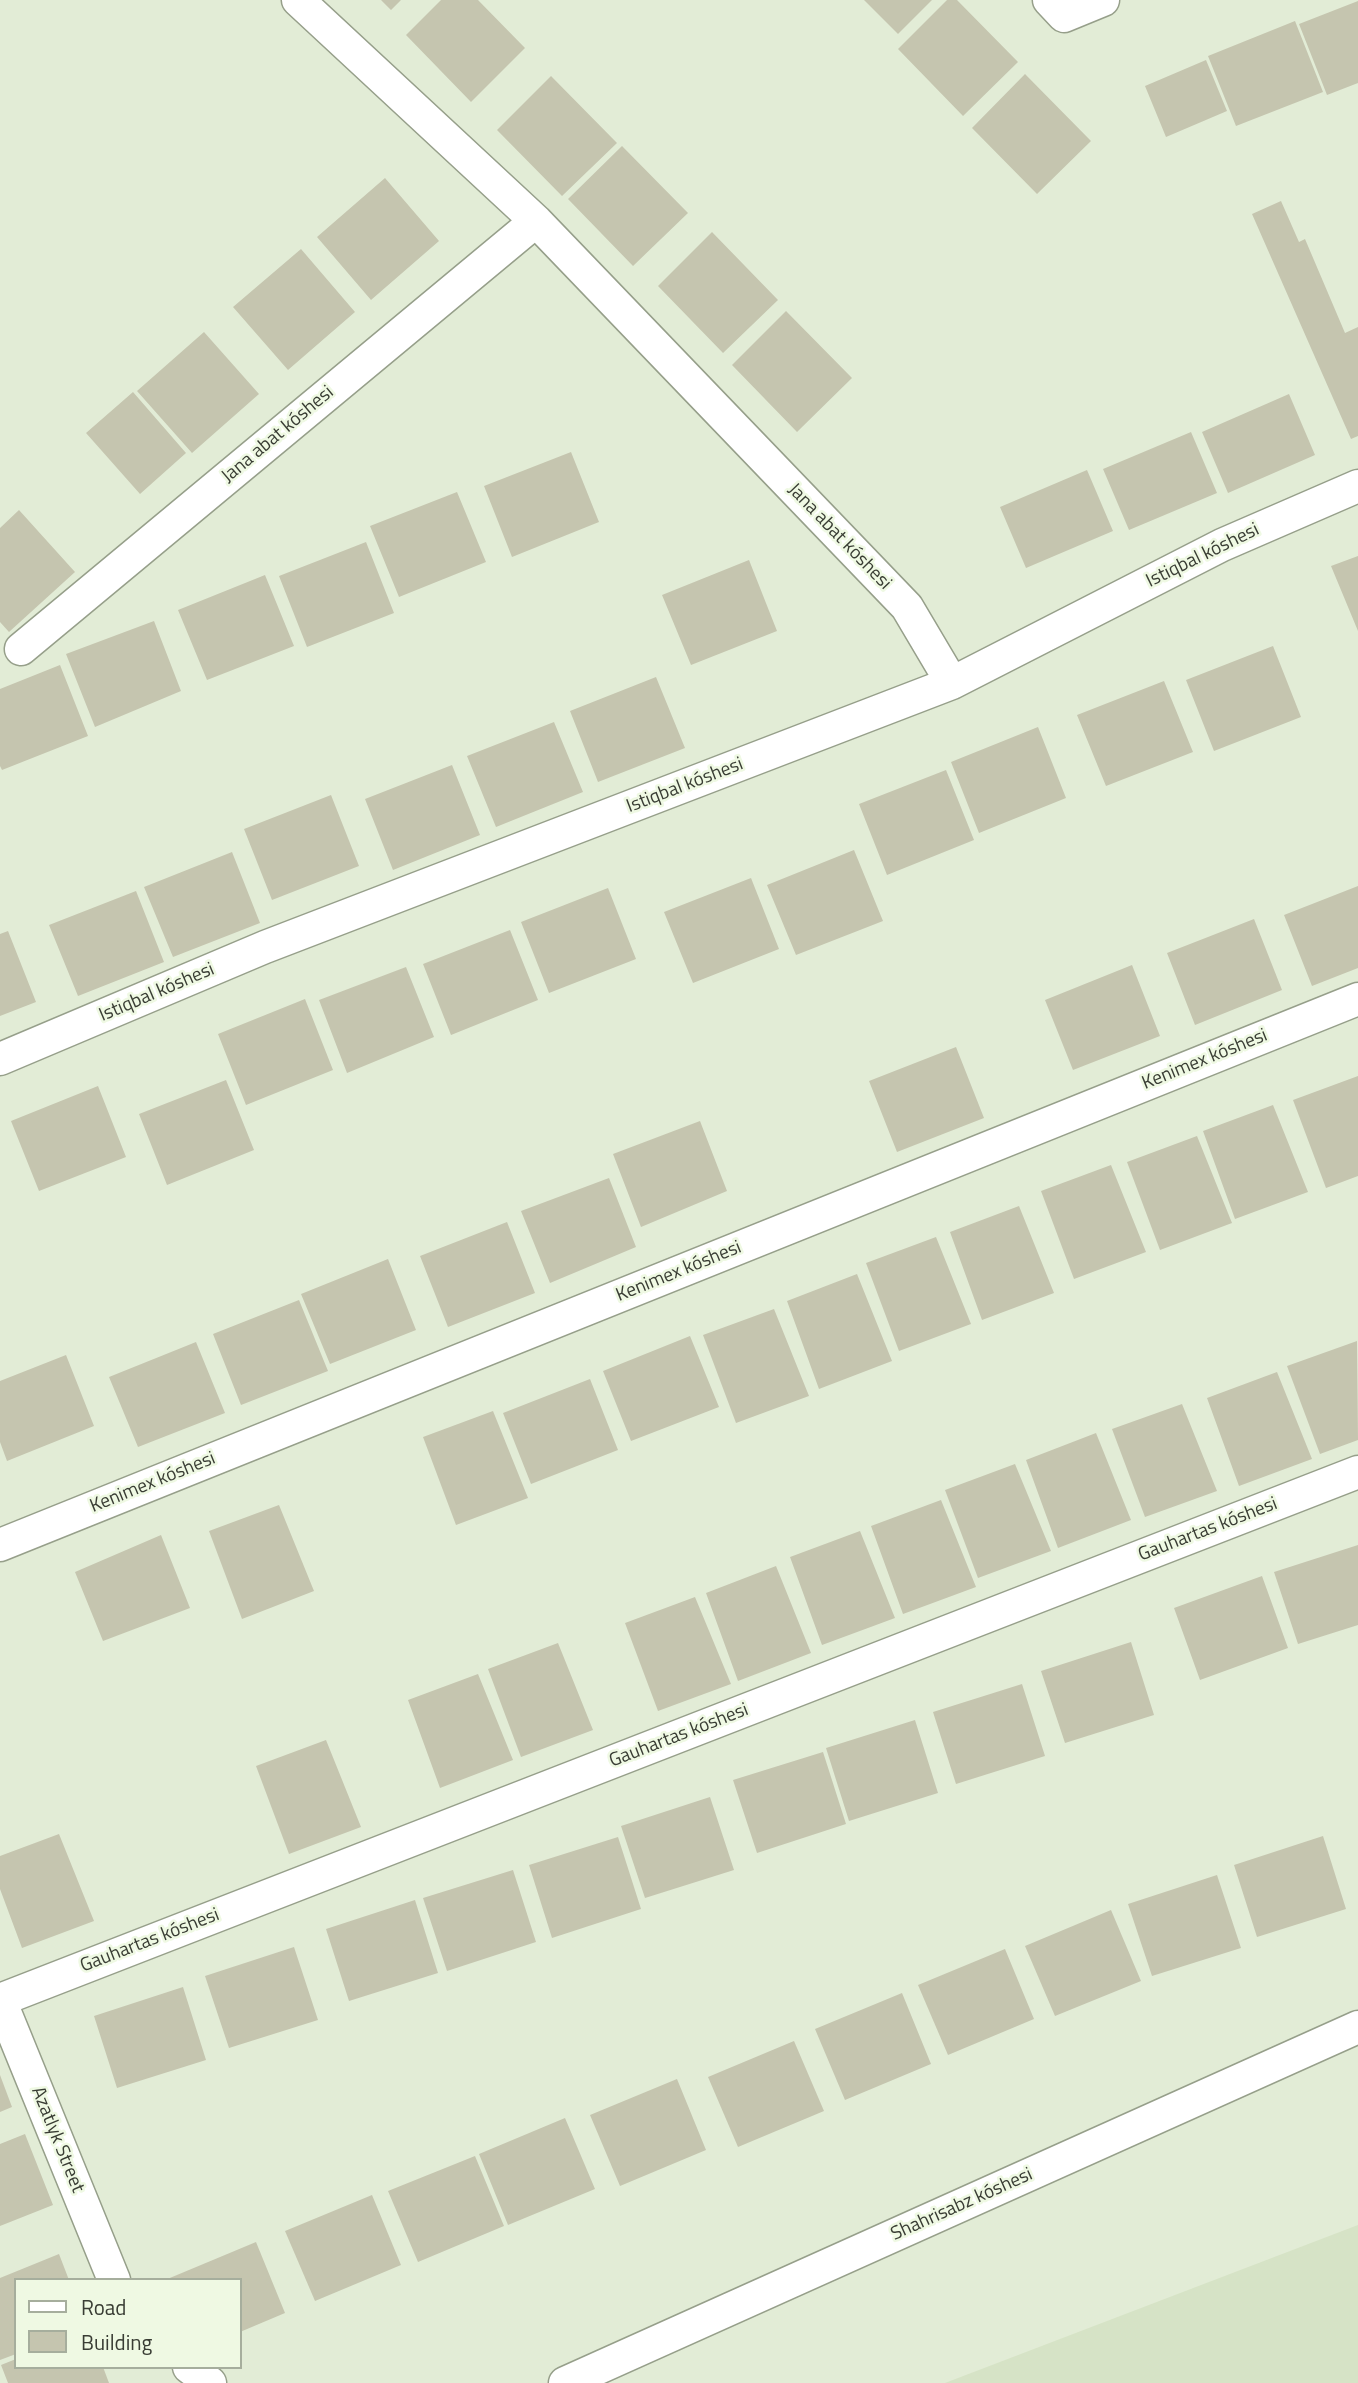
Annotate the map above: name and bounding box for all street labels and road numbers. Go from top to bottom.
street label: Jana abat kóshesi [217,381,339,489]
street label: Jana abat kóshesi [782,479,896,595]
street label: Istiqbal kóshesi [1143,519,1263,593]
street label: Istiqbal kóshesi [624,753,746,819]
street label: Istiqbal kóshesi [96,958,218,1028]
street label: Kenimex kóshesi [1139,1024,1271,1096]
street label: Kenimex kóshesi [613,1236,745,1308]
street label: Kenimex kóshesi [87,1447,219,1519]
street label: Gauhartas kóshesi [1135,1493,1281,1567]
street label: Gauhartas kóshesi [606,1699,752,1773]
street label: Gauhartas kóshesi [77,1904,223,1978]
street label: Azatlyk Street [25,2084,89,2196]
street label: Shahrisabz kóshesi [888,2164,1036,2246]

